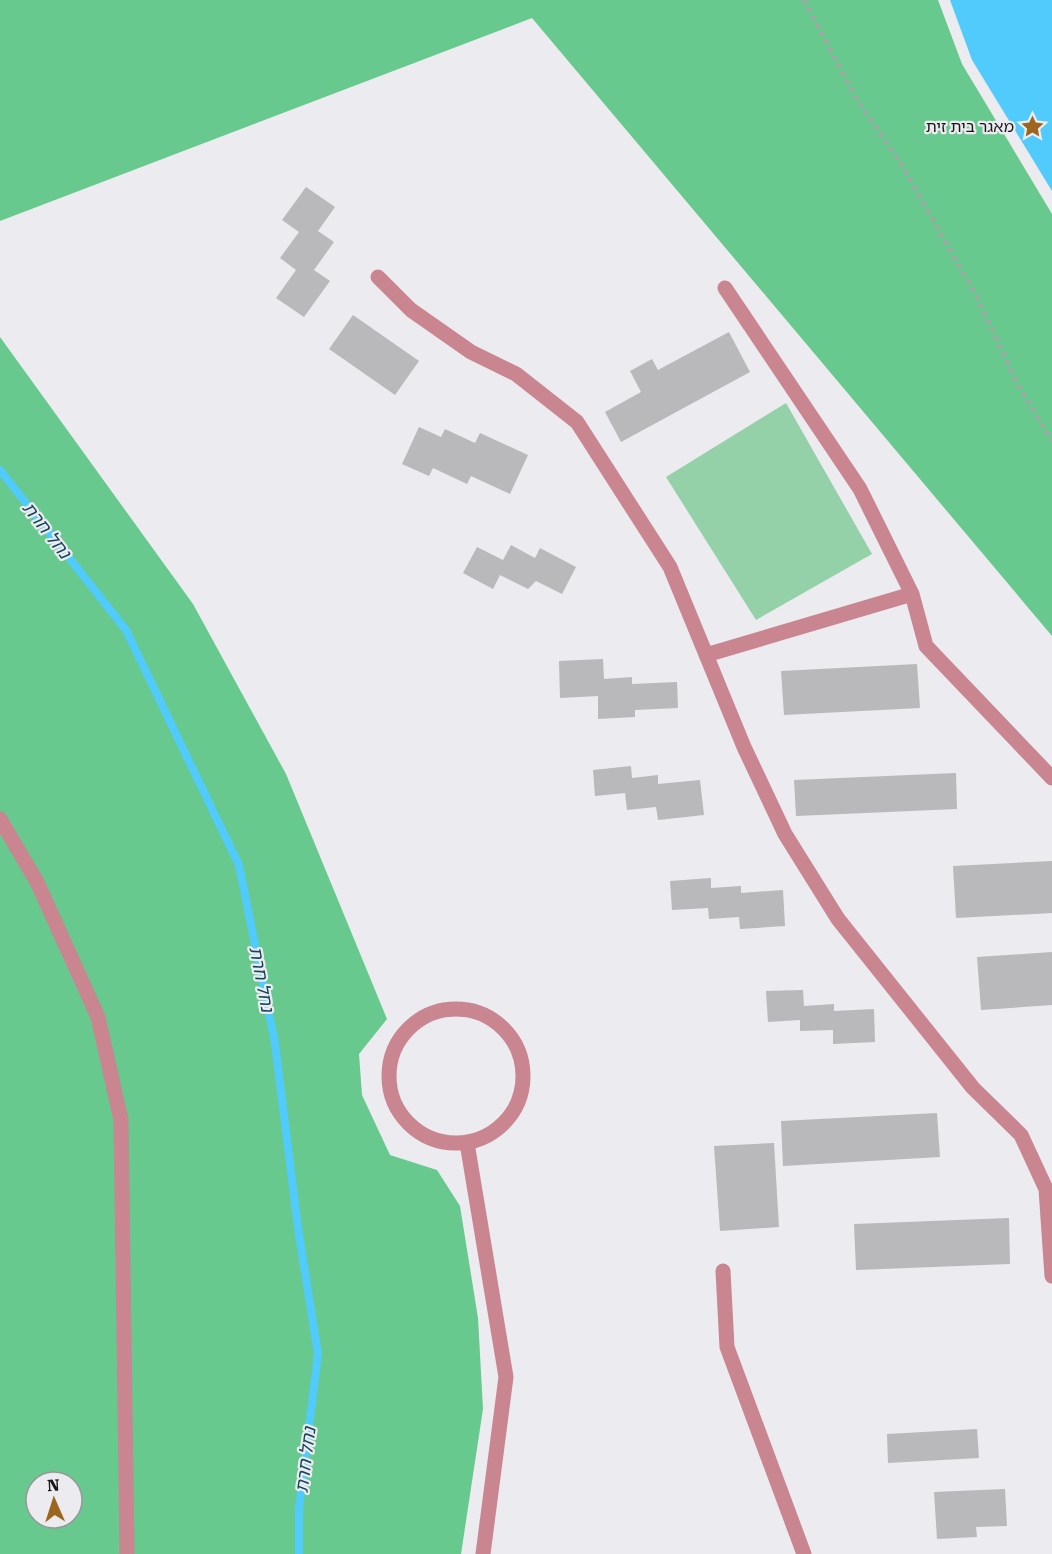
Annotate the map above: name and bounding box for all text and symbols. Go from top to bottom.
place icon: מאגר בית זית [1019,113,1045,139]
place label: מאגר בית זית [926,117,1014,136]
water label: נחל חרת [18,498,76,563]
water label: נחל חרת [245,945,279,1015]
water label: נחל חרת [291,1425,320,1494]
north arrow [24,1470,84,1530]
text: N [47,1476,60,1495]

